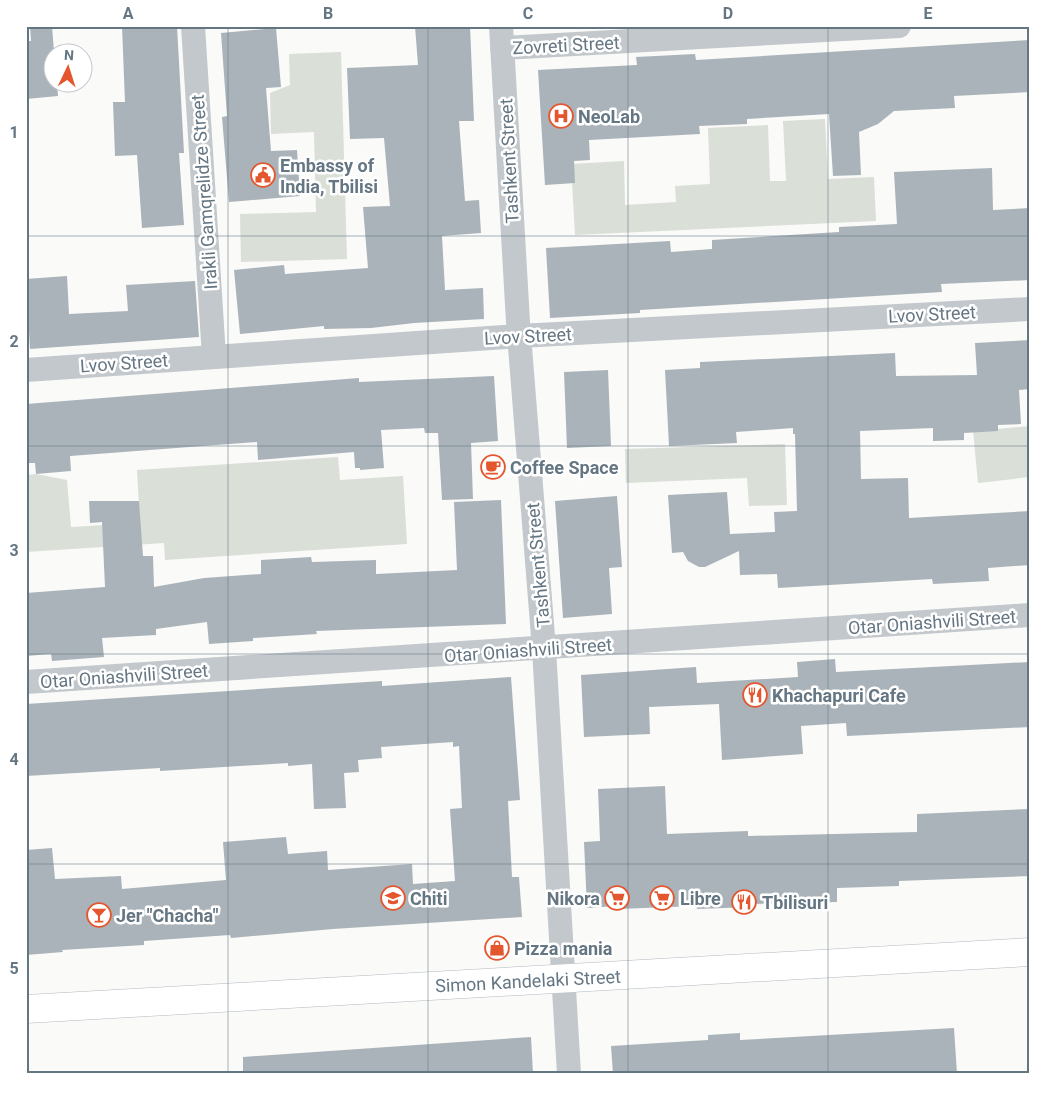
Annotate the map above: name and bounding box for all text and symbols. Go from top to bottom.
text: A [123,4,134,23]
text: B [323,4,333,23]
text: C [523,4,533,23]
text: D [723,4,733,23]
text: E [924,4,933,23]
street label: Zovreti Street [512,32,620,58]
north arrow [42,42,92,92]
text: N [63,47,74,63]
street label: Irakli Gamqrelidze Street [187,94,221,290]
street label: Tashkent Street [495,98,523,224]
hospital icon: NeoLab [548,103,574,129]
place label: NeoLab [578,106,640,127]
text: 1 [9,123,19,142]
place label: Embassy of India, Tbilisi [280,155,378,197]
public building icon: Embassy of India, Tbilisi [250,162,276,188]
street label: Lvov Street [888,301,977,327]
street label: Lvov Street [484,323,573,349]
text: 2 [9,332,19,351]
street label: Lvov Street [79,349,169,377]
cafe icon: Coffee Space [480,454,506,480]
place label: Coffee Space [510,457,619,478]
street label: Tashkent Street [522,502,554,628]
text: 3 [9,541,19,560]
street label: Otar Oniashvili Street [847,606,1017,638]
street label: Otar Oniashvili Street [443,634,613,666]
street label: Otar Oniashvili Street [39,660,209,692]
restaurant icon: Khachapuri Cafe [742,682,768,708]
place label: Khachapuri Cafe [772,685,906,706]
text: 4 [9,750,19,769]
school or university icon: Chiti [380,885,406,911]
supermarket icon: Nikora [604,885,630,911]
supermarket icon: Libre [649,885,675,911]
place label: Chiti [410,888,447,909]
place label: Nikora [547,888,600,909]
place label: Libre [680,888,721,909]
restaurant icon: Tbilisuri [731,889,757,915]
place label: Tbilisuri [762,892,828,913]
bar icon: Jer "Chacha" [86,902,112,928]
place label: Jer "Chacha" [116,905,219,926]
shop icon: Pizza mania [484,935,510,961]
place label: Pizza mania [514,938,613,959]
text: 5 [9,959,19,978]
street label: Simon Kandelaki Street [435,966,621,996]

